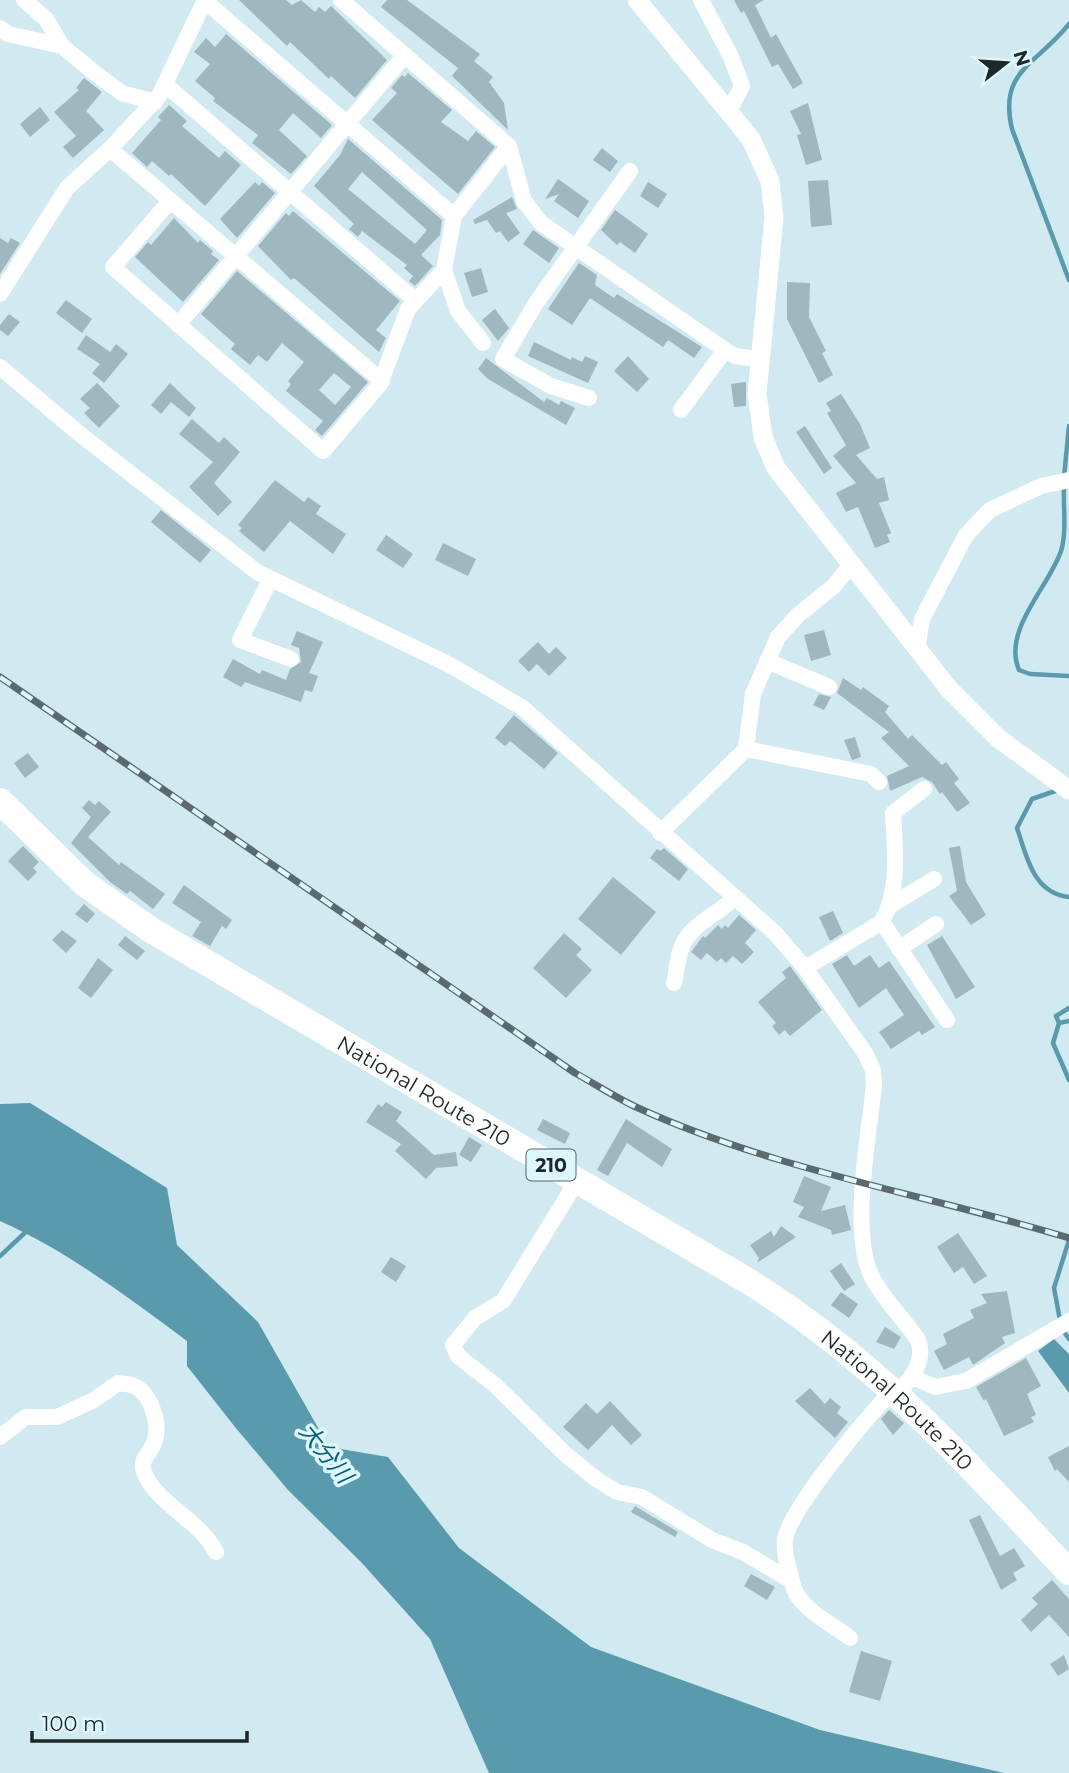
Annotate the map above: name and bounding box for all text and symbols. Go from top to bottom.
north arrow [971,28,1041,98]
text: N [1009,47,1035,69]
street label: National Route 210 [333,1030,515,1151]
road number: 210 [526,1149,576,1180]
street label: National Route 210 [817,1324,978,1475]
water label: 大分川 [293,1417,360,1491]
scale bar [32,1700,247,1744]
text: 100 m [42,1711,105,1736]

